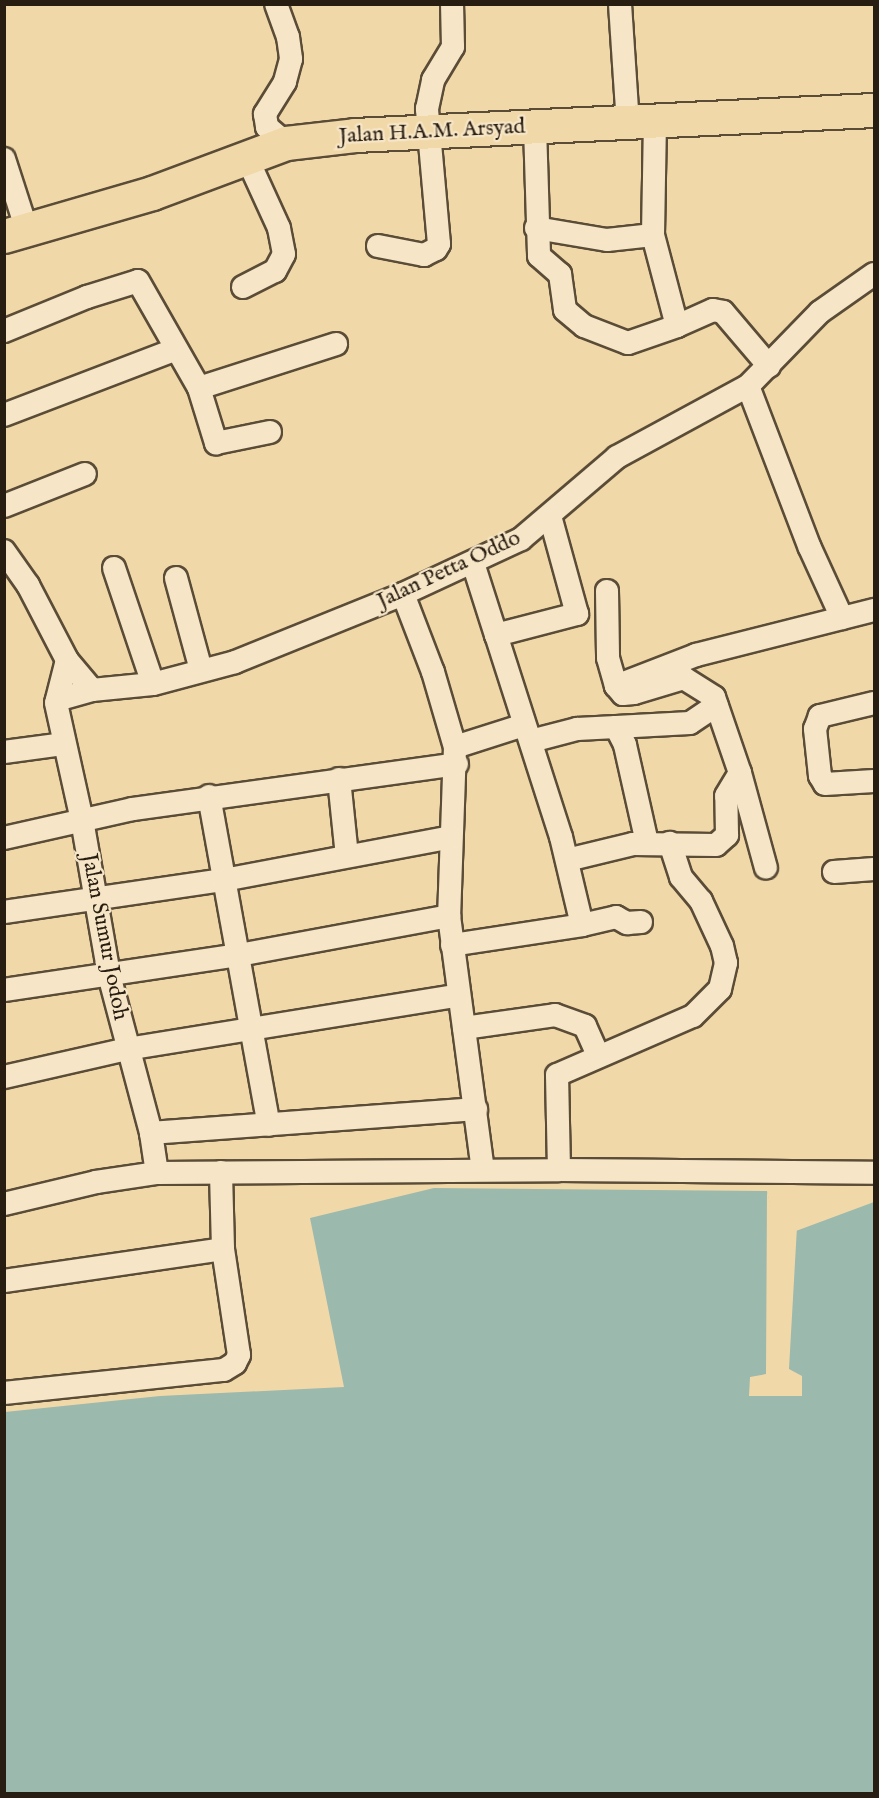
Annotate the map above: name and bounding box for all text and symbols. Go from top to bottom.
street label: Jalan H.A.M. Arsyad [338,114,526,150]
street label: Jalan Petta Oddo [373,525,525,615]
street label: Jalan Sumur Jodoh [75,851,133,1023]

